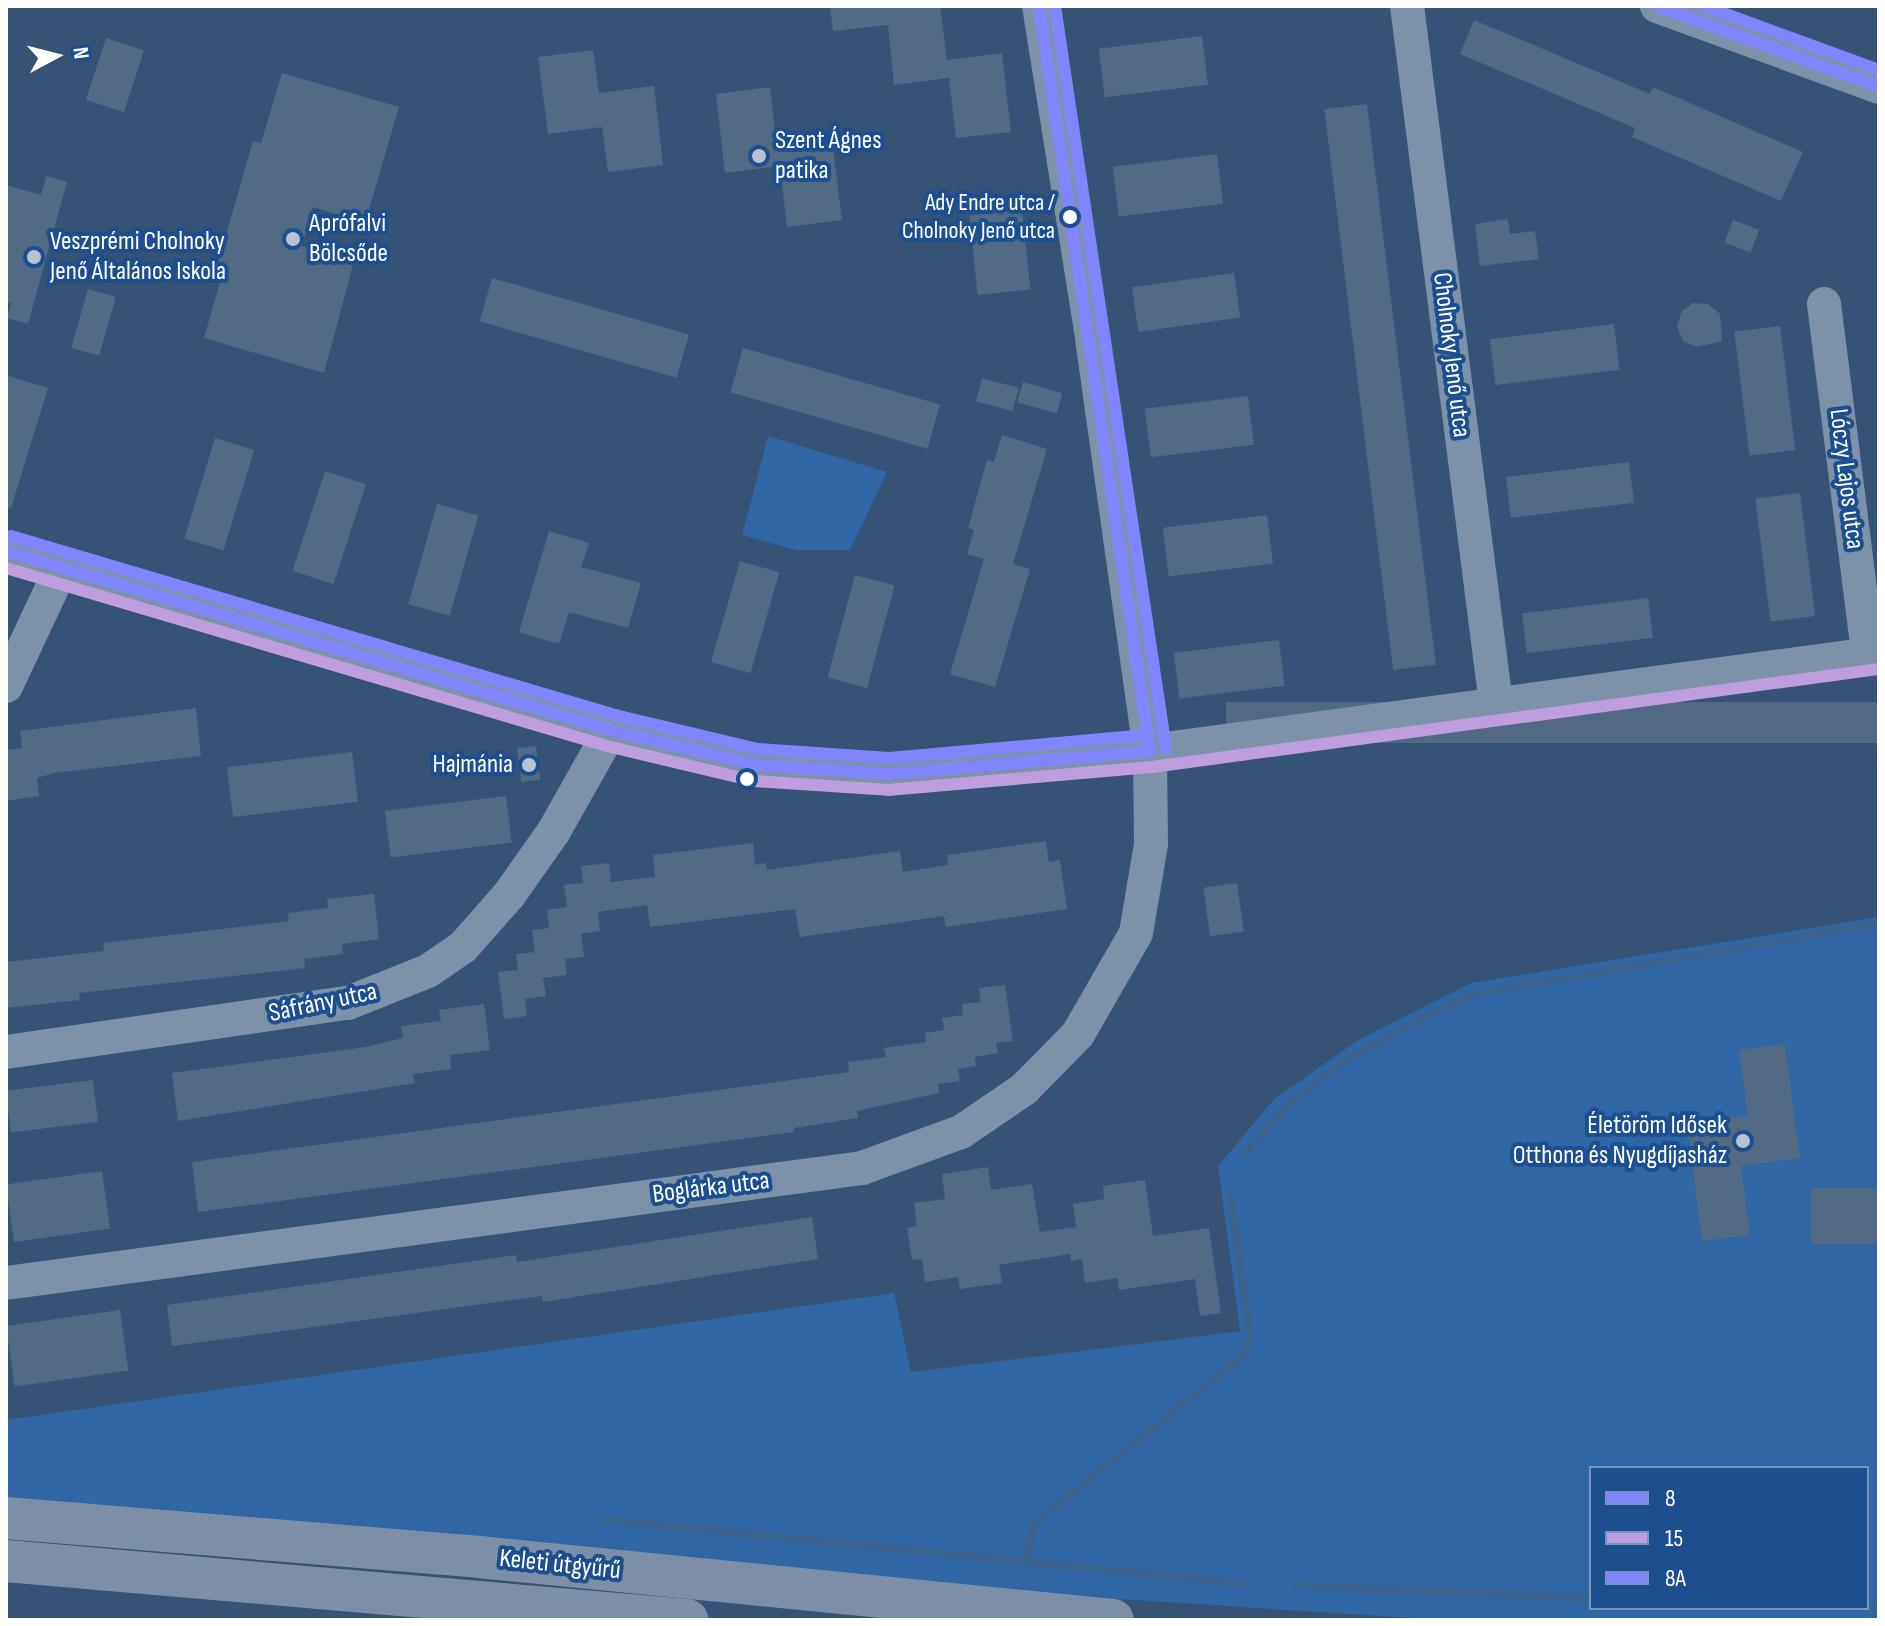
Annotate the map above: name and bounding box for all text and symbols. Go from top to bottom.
north arrow [16,16,96,96]
text: N [66,46,94,60]
place label: Szent Ágnes patika [775,125,882,186]
marker: Szent Ágnes patika [750,147,768,165]
place label: Ady Endre utca / Cholnoky Jenő utca [902,189,1055,245]
place label: Aprófalvi Bölcsőde [309,208,388,270]
marker: Ady Endre utca / Cholnoky Jenő utca [1062,209,1078,225]
place label: Veszprémi Cholnoky Jenő Általános Iskola [50,226,226,288]
marker: Aprófalvi Bölcsőde [284,230,302,248]
marker: Veszprémi Cholnoky Jenő Általános Iskola [25,248,43,266]
street label: Cholnoky Jenő utca [1425,271,1477,439]
street label: Lóczy Lajos utca [1822,407,1870,551]
place label: Hajmánia [432,749,513,781]
marker: Hajmánia [520,756,538,774]
unlabelled marker [739,771,755,787]
street label: Sáfrány utca [266,976,380,1030]
place label: Életöröm Idősek Otthona és Nyugdíjasház [1513,1110,1727,1172]
marker: Életöröm Idősek Otthona és Nyugdíjasház [1734,1132,1752,1150]
street label: Boglárka utca [651,1165,771,1211]
legend [1589,1466,1869,1610]
text: 8 [1665,1484,1676,1513]
text: 15 [1665,1524,1683,1553]
street label: Keleti útgyűrű [498,1543,622,1587]
text: 8A [1665,1564,1686,1593]

